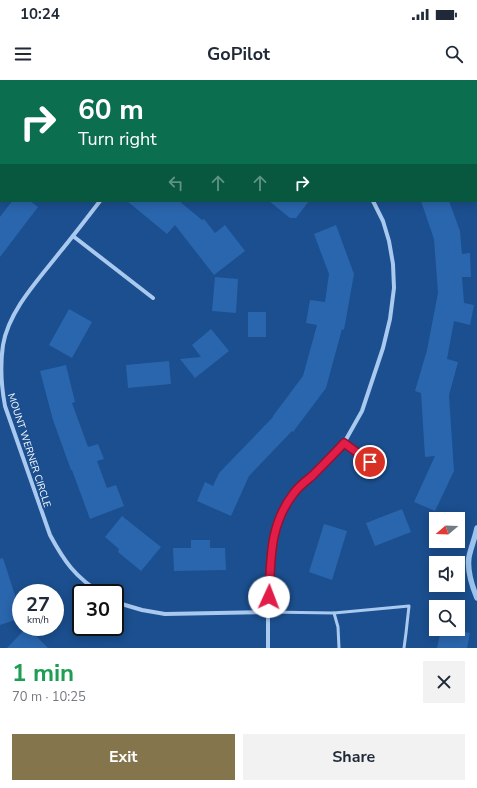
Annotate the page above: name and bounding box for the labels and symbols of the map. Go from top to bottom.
street label: MOUNT WERNER CIRCLE [4,391,54,509]
pin [353,445,387,479]
north arrow [429,512,465,548]
position arrow [248,576,290,618]
speed limit sign: 30 [72,584,124,636]

